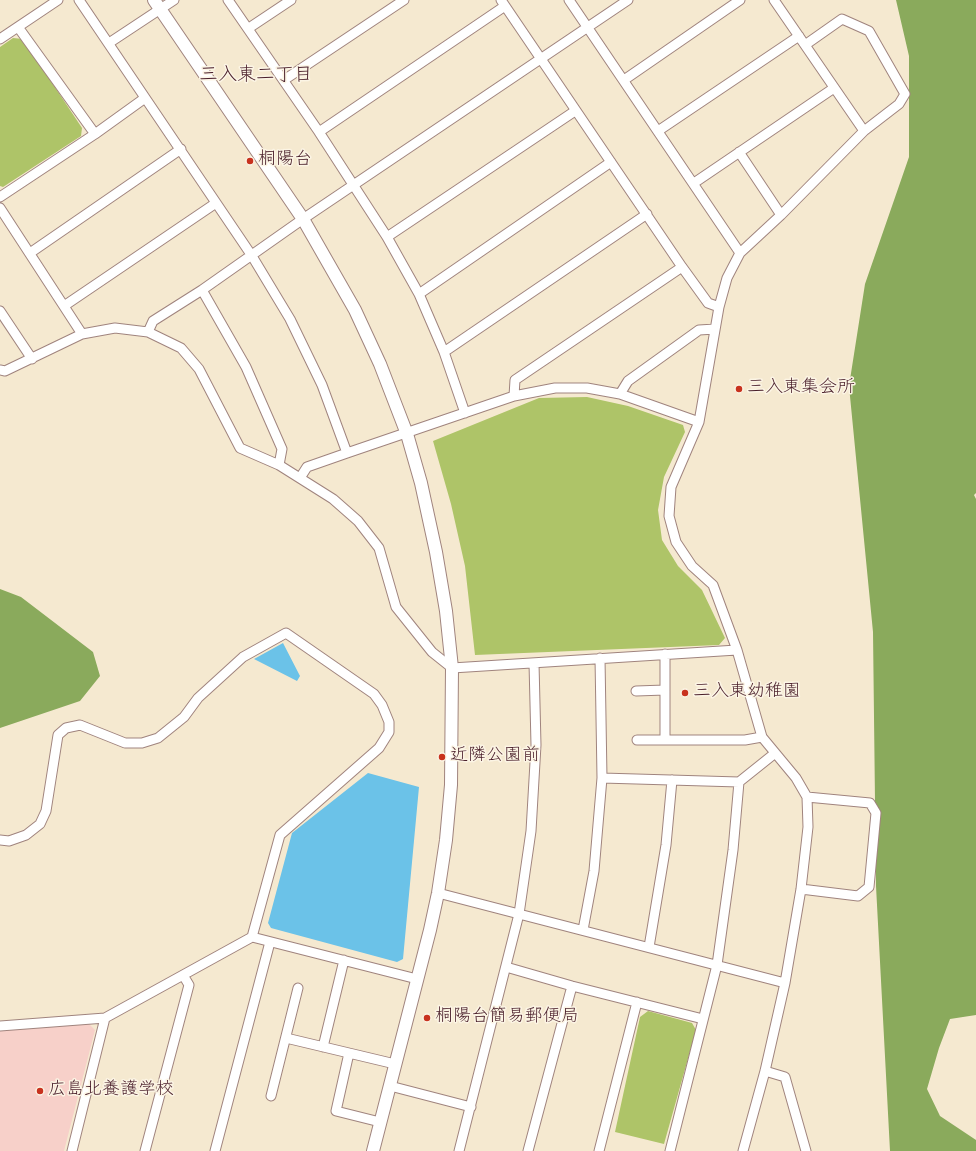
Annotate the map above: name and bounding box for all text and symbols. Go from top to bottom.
district label: 三入東二丁目 [199,66,313,88]
place label: 桐陽台 [258,150,312,172]
marker: 桐陽台 [245,156,255,166]
place label: 三入東集会所 [747,378,855,400]
marker: 三入東集会所 [734,384,744,394]
place label: 三入東幼稚園 [693,682,801,704]
marker: 三入東幼稚園 [680,688,690,698]
place label: 近隣公園前 [450,746,540,768]
marker: 近隣公園前 [437,752,447,762]
place label: 桐陽台簡易郵便局 [435,1007,579,1029]
marker: 桐陽台簡易郵便局 [422,1013,432,1023]
place label: 広島北養護学校 [48,1080,174,1102]
marker: 広島北養護学校 [35,1086,45,1096]

